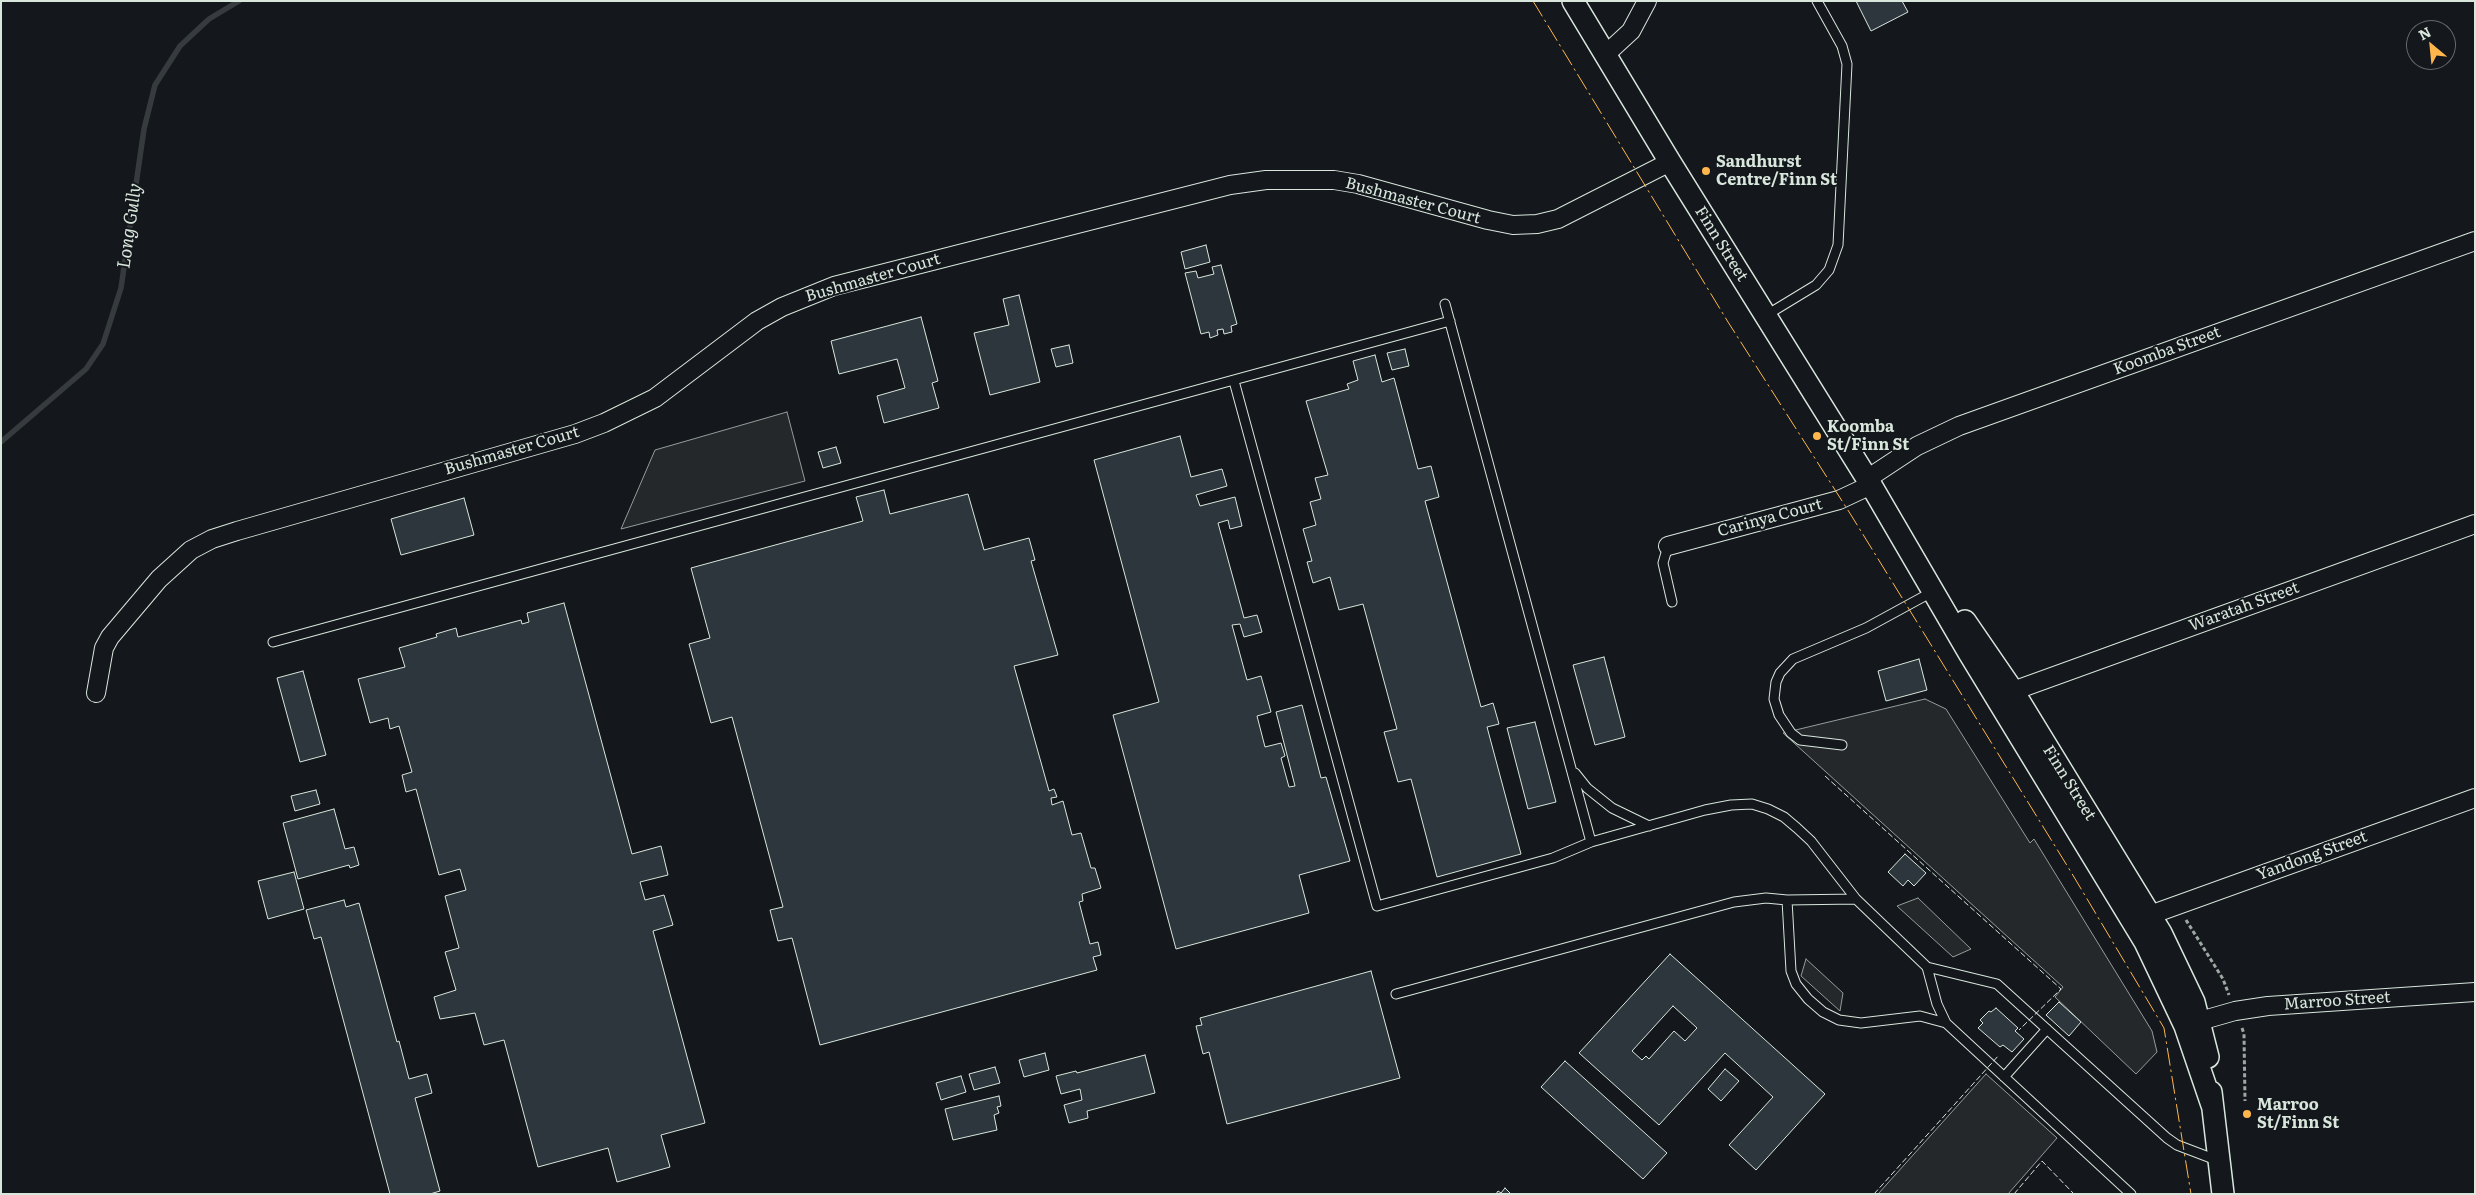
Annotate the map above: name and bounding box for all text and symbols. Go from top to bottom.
north arrow [2406,20,2456,70]
text: N [2415,21,2434,44]
place label: Sandhurst Centre/Finn St [1716,152,1837,190]
marker: Sandhurst Centre/Finn St [1700,165,1712,177]
street label: Bushmaster Court [1343,174,1483,228]
water label: Long Gully [113,182,147,270]
street label: Finn Street [1690,203,1752,285]
street label: Bushmaster Court [803,250,943,306]
street label: Koomba Street [2111,323,2223,379]
place label: Koomba St/Finn St [1827,417,1909,455]
street label: Bushmaster Court [442,423,582,479]
marker: Koomba St/Finn St [1811,430,1823,442]
street label: Carinya Court [1716,495,1824,541]
street label: Waratah Street [2186,578,2302,636]
street label: Finn Street [2038,742,2100,824]
street label: Yandong Street [2254,827,2370,885]
street label: Marroo Street [2283,988,2391,1014]
place label: Marroo St/Finn St [2257,1095,2339,1133]
marker: Marroo St/Finn St [2241,1108,2253,1120]

